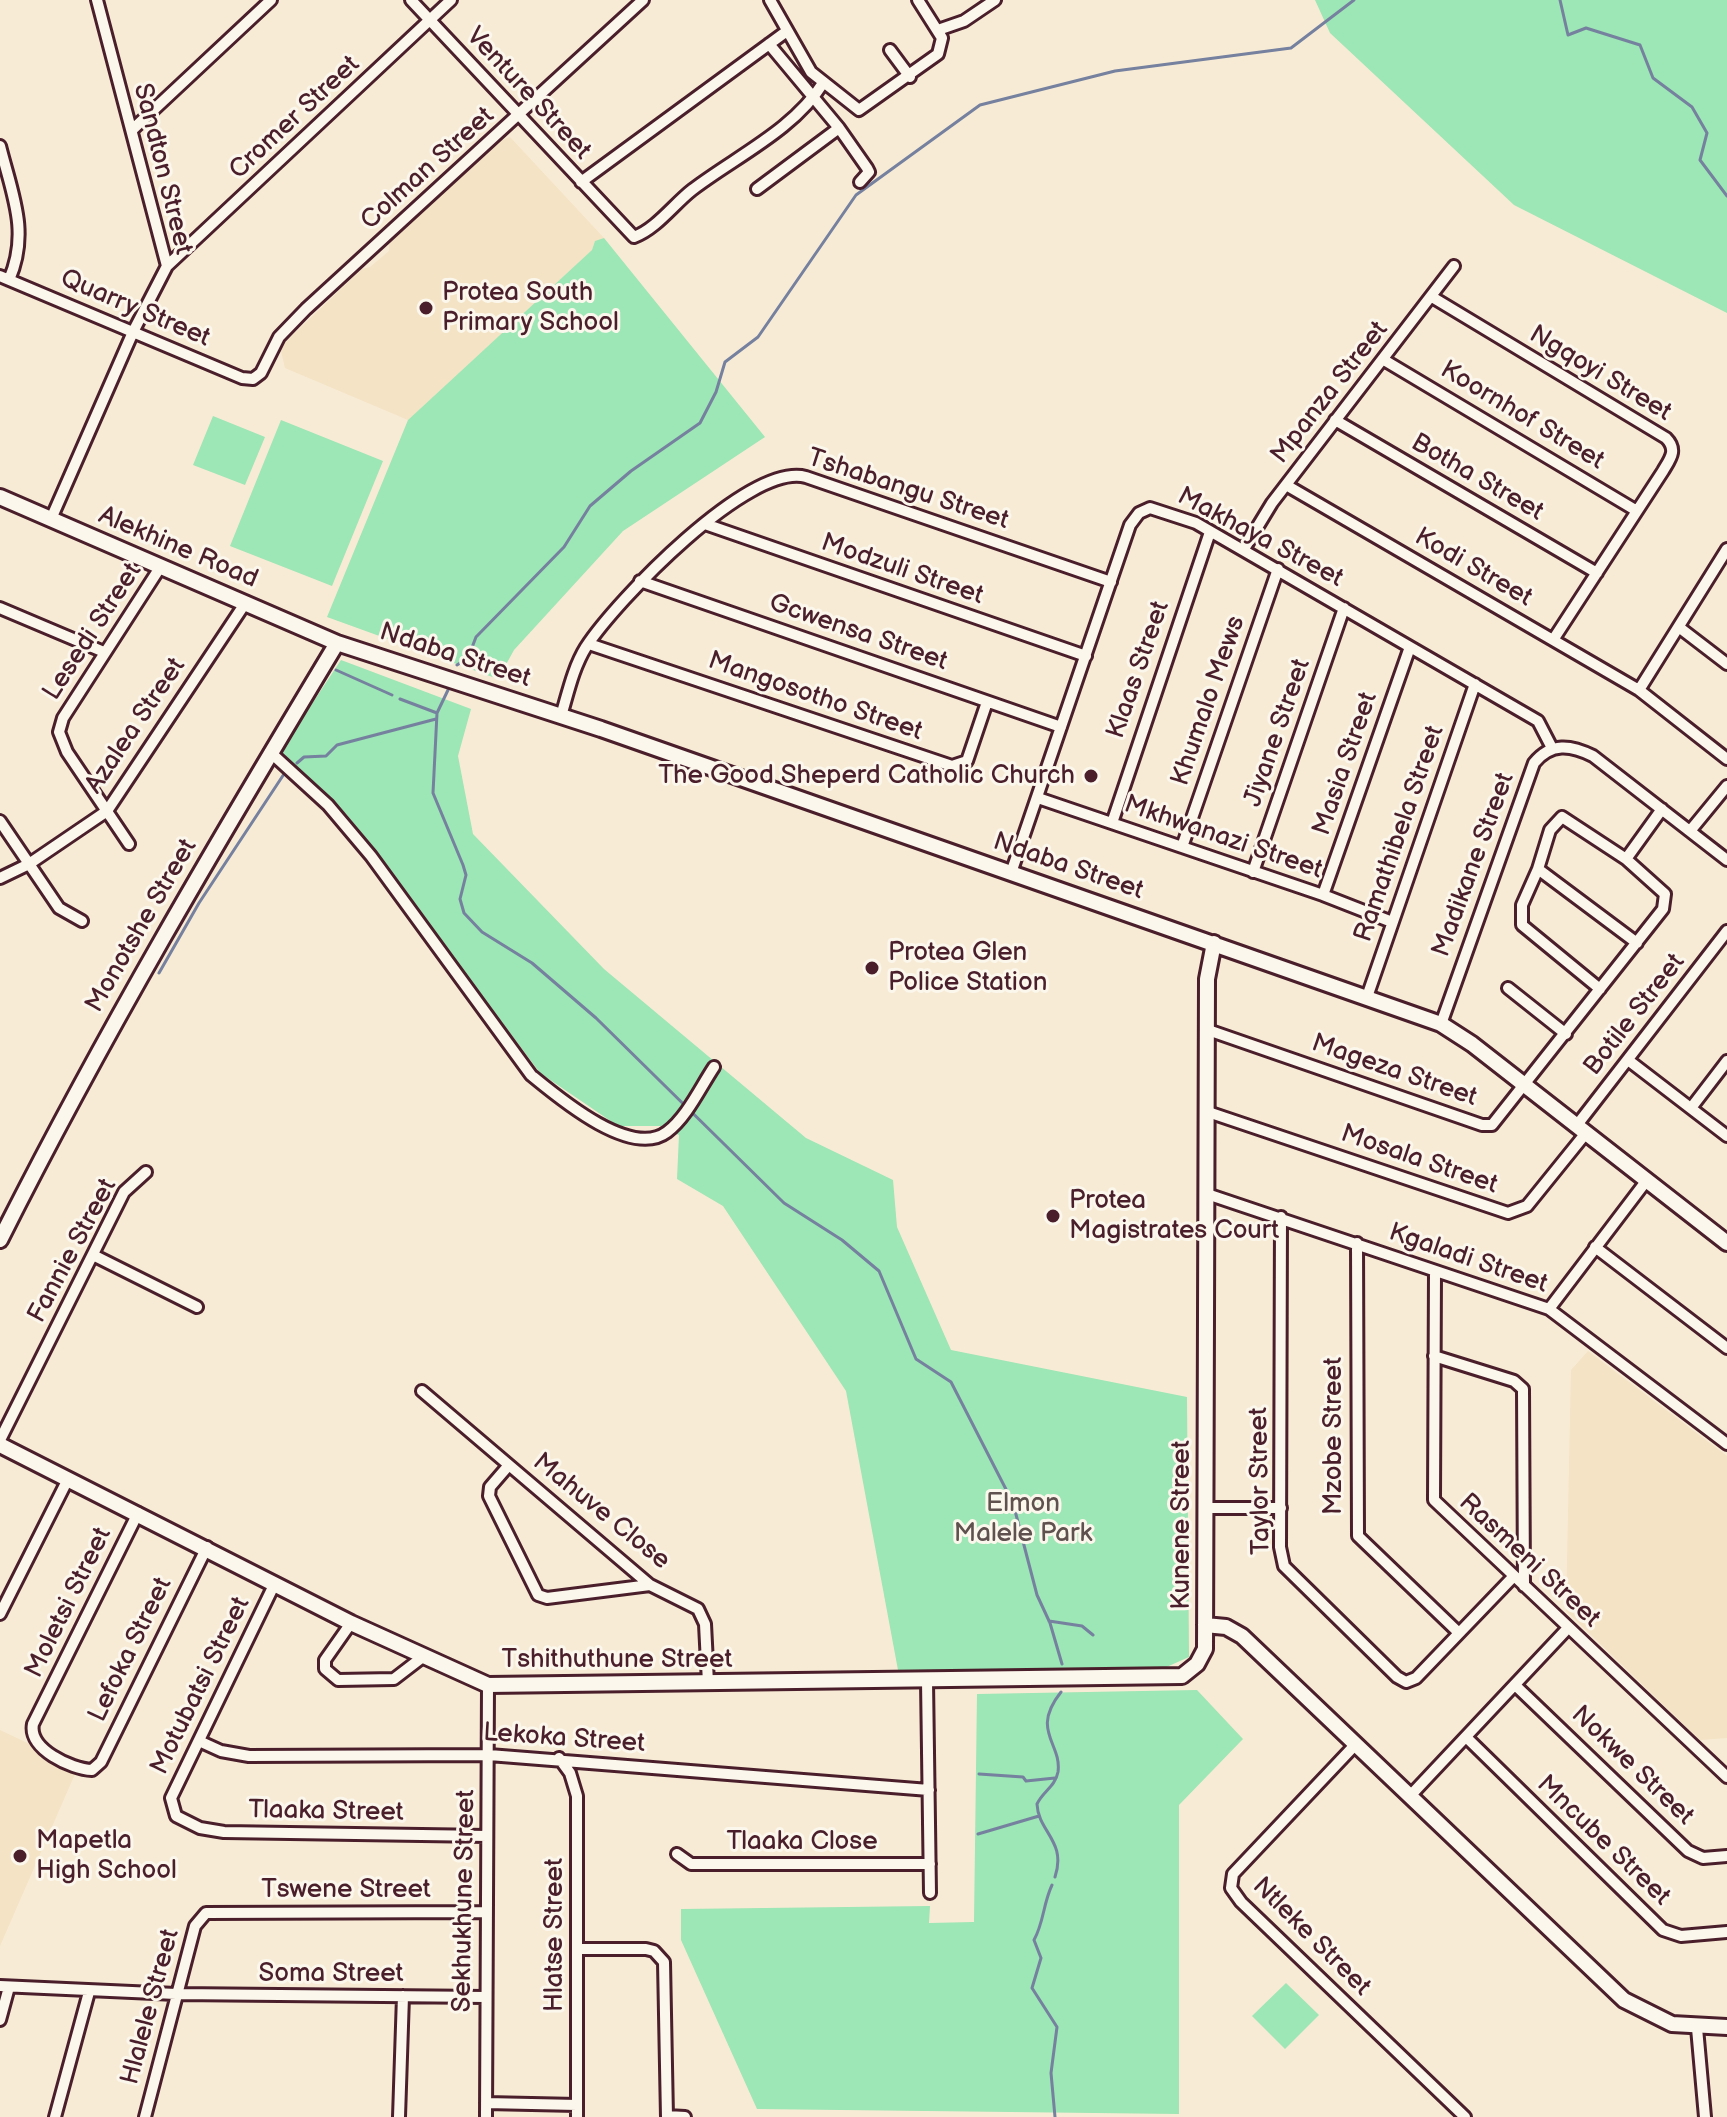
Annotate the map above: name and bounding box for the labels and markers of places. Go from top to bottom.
place label: Protea South Primary School [442,277,619,338]
marker: Protea South Primary School [417,299,435,317]
place label: The Good Sheperd Catholic Church [658,760,1075,792]
marker: The Good Sheperd Catholic Church [1082,767,1100,785]
place label: Protea Glen Police Station [888,937,1047,998]
marker: Protea Glen Police Station [863,959,881,977]
place label: Protea Magistrates Court [1069,1185,1279,1246]
marker: Protea Magistrates Court [1044,1207,1062,1225]
place label: Mapetla High School [36,1825,177,1886]
marker: Mapetla High School [11,1847,29,1865]

